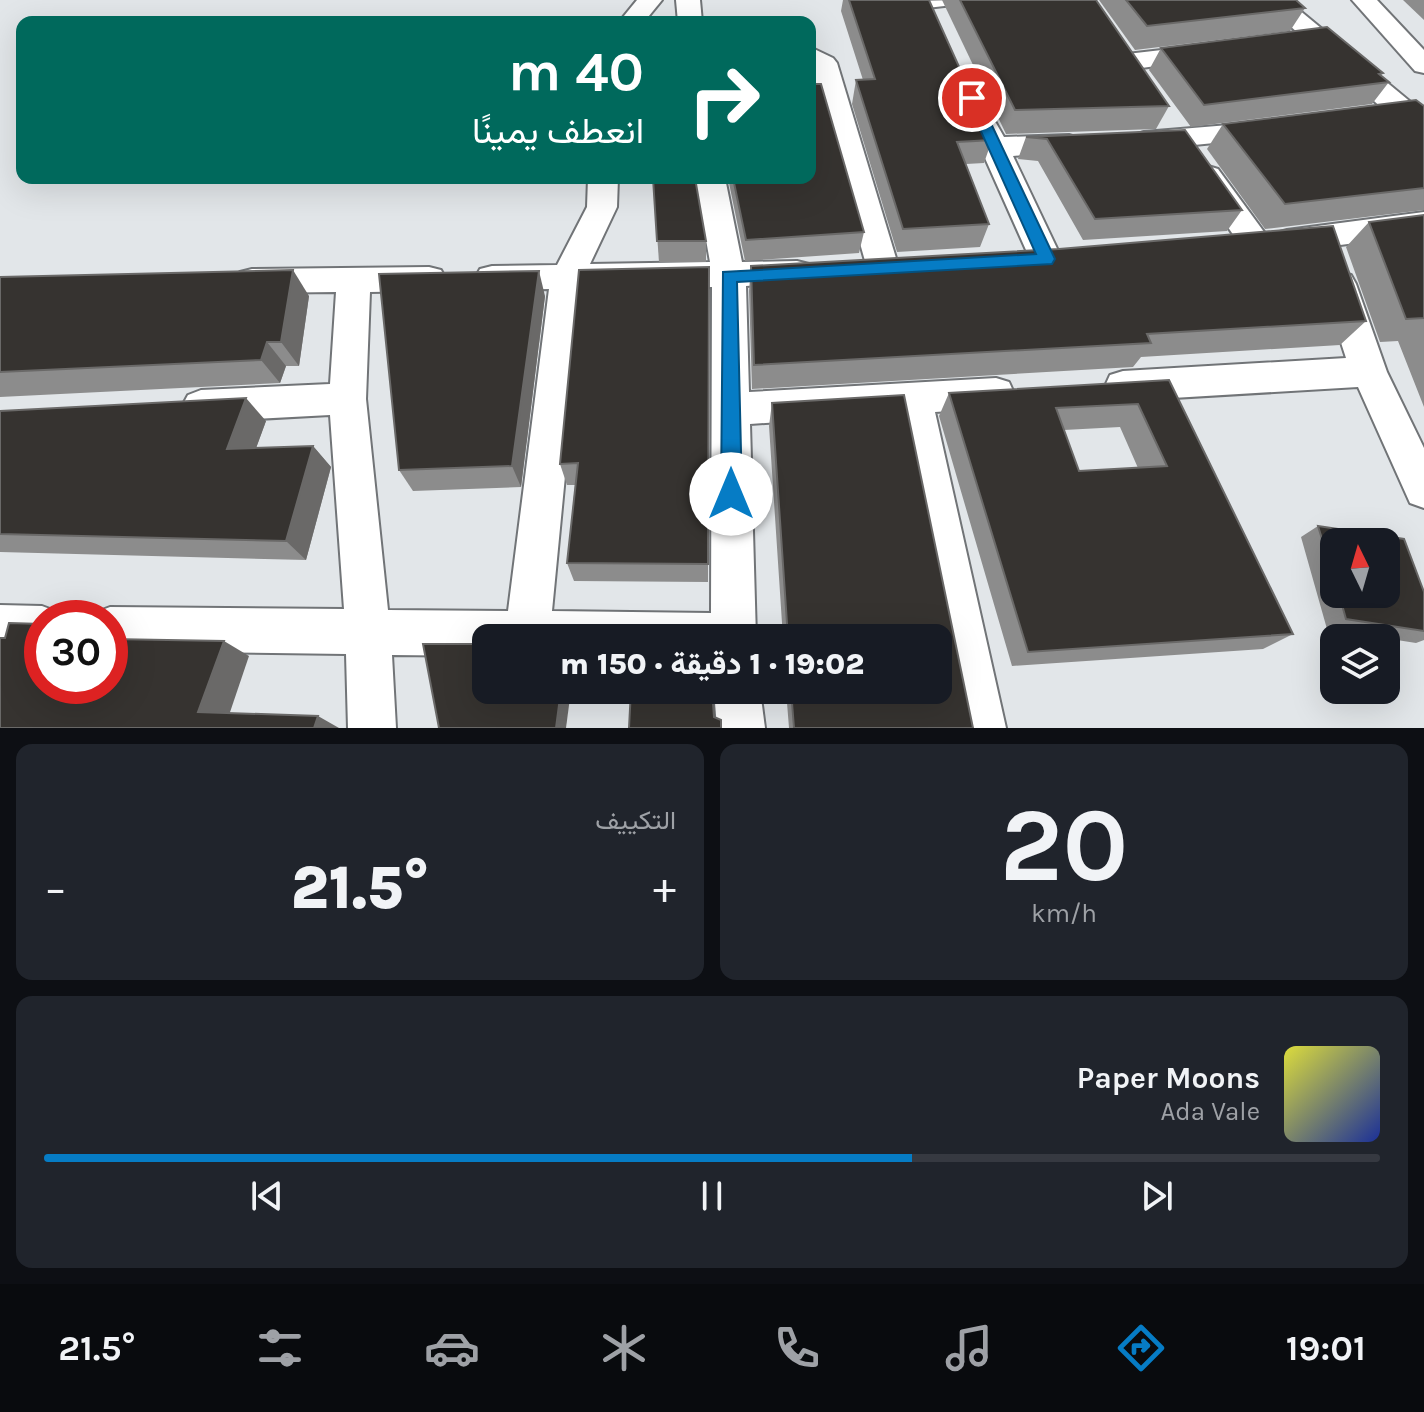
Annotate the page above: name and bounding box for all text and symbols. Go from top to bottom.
text: 40 m [508,39,644,104]
icon: right [672,48,776,152]
pin [938,64,1006,132]
icon: arrive [950,76,994,120]
text: انعطف يمينًا [472,110,644,152]
position arrow [689,452,773,536]
north arrow [1320,528,1400,608]
map controls [1320,528,1400,704]
speed limit sign: 30 [24,600,128,704]
button: layers [1320,624,1400,704]
text: 19:02 · 1 دقيقة · 150 m [560,646,864,682]
text: 20 [1000,785,1128,906]
text: التكييف [595,805,676,836]
text: 21.5° [291,853,429,923]
text: − [44,863,67,914]
text: + [653,863,676,914]
text: km/h [1031,898,1097,929]
text: Paper Moons [1077,1060,1260,1096]
text: Ada Vale [1160,1096,1260,1127]
icon: previous [245,1174,289,1218]
icon: pause [690,1174,734,1218]
icon: next [1135,1174,1179,1218]
icon: filters [252,1320,308,1376]
icon: car [424,1320,480,1376]
icon: climate [596,1320,652,1376]
icon: phone [769,1320,825,1376]
icon: music [941,1320,997,1376]
icon: directions [1113,1320,1169,1376]
text: 21.5° [58,1327,136,1369]
text: 19:01 [1286,1327,1366,1369]

